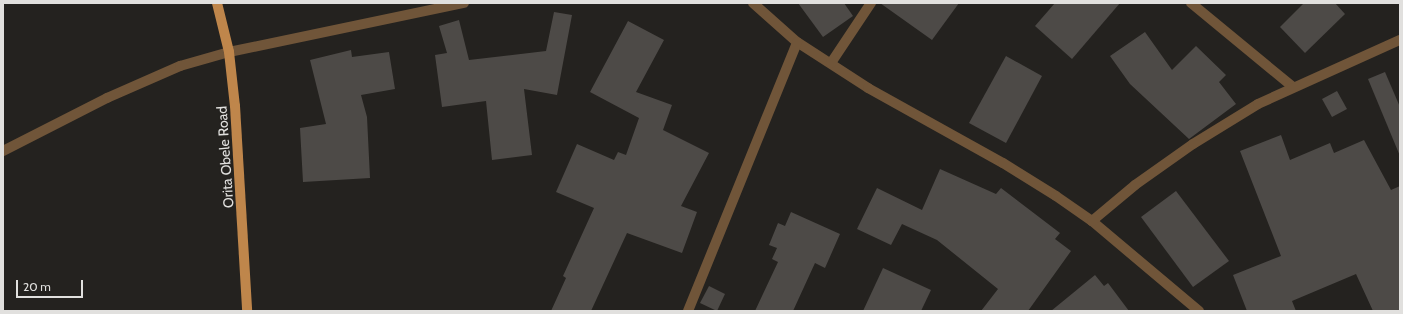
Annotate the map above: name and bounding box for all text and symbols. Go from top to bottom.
street label: Orita Obele Road [213,105,237,209]
scale bar [18,272,85,298]
text: 20 m [23,279,51,294]

